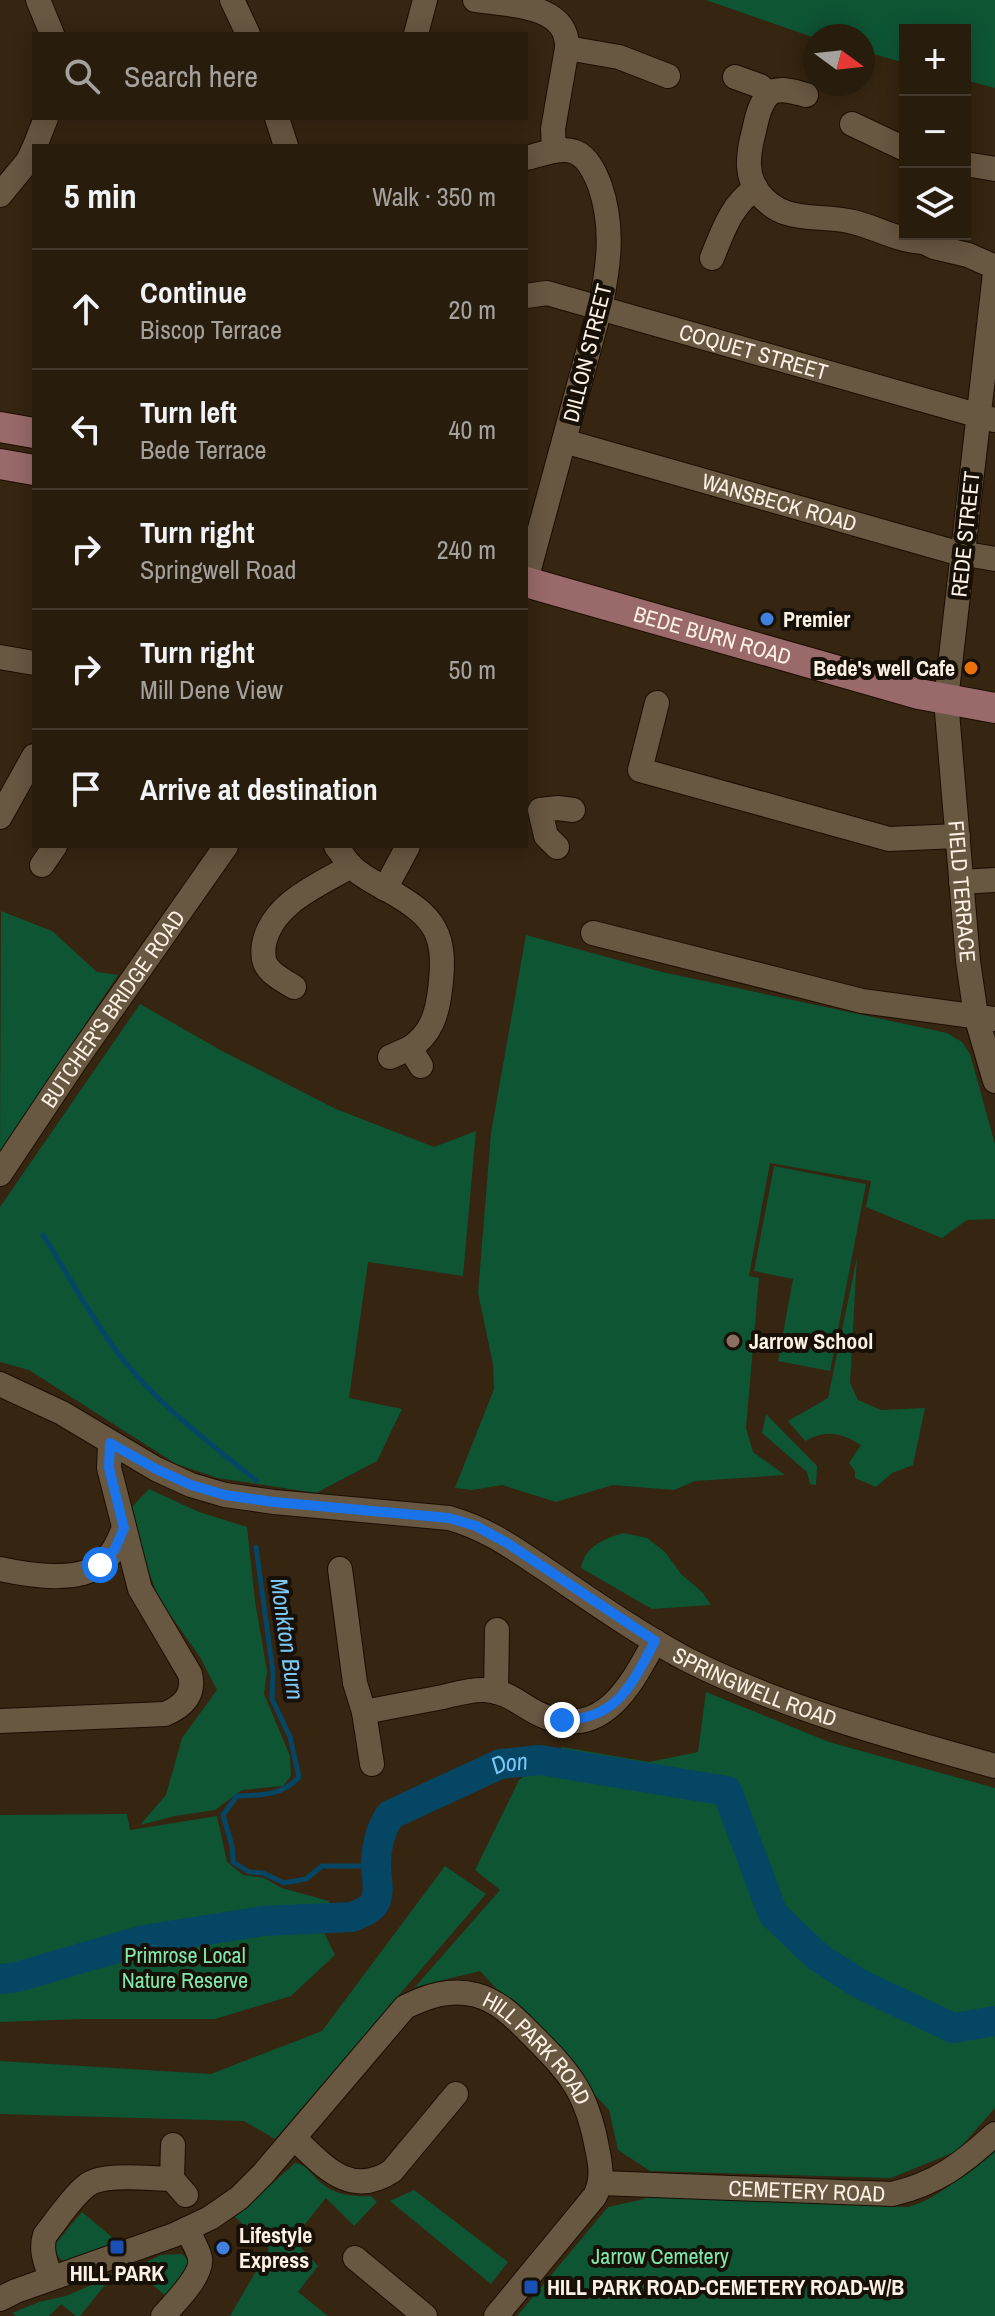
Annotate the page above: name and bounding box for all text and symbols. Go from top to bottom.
north arrow [803,24,875,96]
map controls [899,24,971,240]
button: + [899,24,971,96]
search box [32,32,528,120]
icon: search [60,54,104,98]
text: Search here [124,56,258,96]
button: − [899,96,971,168]
button: layers [899,168,971,240]
text: 5 min [64,173,137,219]
text: Walk · 350 m [372,179,496,214]
text: Continue [140,272,247,312]
street label: DILLON STREET [555,281,619,425]
icon: ahead [64,287,108,331]
text: 20 m [449,292,496,327]
text: Biscop Terrace [140,312,282,347]
street label: COQUET STREET [676,316,831,387]
text: Turn left [140,392,237,432]
icon: left [64,407,108,451]
text: 40 m [449,412,496,447]
text: Bede Terrace [140,432,266,467]
street label: WANSBECK ROAD [698,466,860,539]
street label: REDE STREET [943,470,987,598]
text: Turn right [140,512,254,552]
icon: right [64,527,108,571]
text: 240 m [437,532,496,567]
text: Springwell Road [140,552,296,587]
street label: BEDE BURN ROAD [630,598,795,672]
place label: Premier [783,604,850,634]
marker: Premier [758,610,776,628]
text: Turn right [140,632,254,672]
icon: right [64,647,108,691]
text: 50 m [449,652,496,687]
place label: Bede's well Cafe [813,653,955,683]
marker: Bede's well Cafe [962,659,980,677]
text: Mill Dene View [140,672,283,707]
icon: arrive [64,767,108,811]
text: Arrive at destination [140,769,378,809]
street label: FIELD TERRACE [941,819,983,964]
street label: BUTCHER'S BRIDGE ROAD [33,904,192,1113]
place label: Jarrow School [749,1326,873,1356]
marker: Jarrow School [724,1332,742,1350]
route start [82,1547,118,1583]
water label: Monkton Burn [264,1576,312,1702]
street label: SPRINGWELL ROAD [667,1640,841,1734]
route end [544,1702,580,1738]
water label: Don [485,1744,529,1781]
park label: Primrose Local Nature Reserve [122,1940,248,1995]
street label: HILL PARK ROAD [478,1984,598,2110]
street label: CEMETERY ROAD [728,2173,886,2209]
place label: Lifestyle Express [239,2220,312,2275]
marker: HILL PARK [108,2238,126,2256]
marker: Lifestyle Express [214,2239,232,2257]
park label: Jarrow Cemetery [591,2241,729,2271]
place label: HILL PARK [70,2258,164,2288]
place label: HILL PARK ROAD-CEMETERY ROAD-W/B [547,2272,904,2302]
marker: HILL PARK ROAD-CEMETERY ROAD-W/B [522,2278,540,2296]

